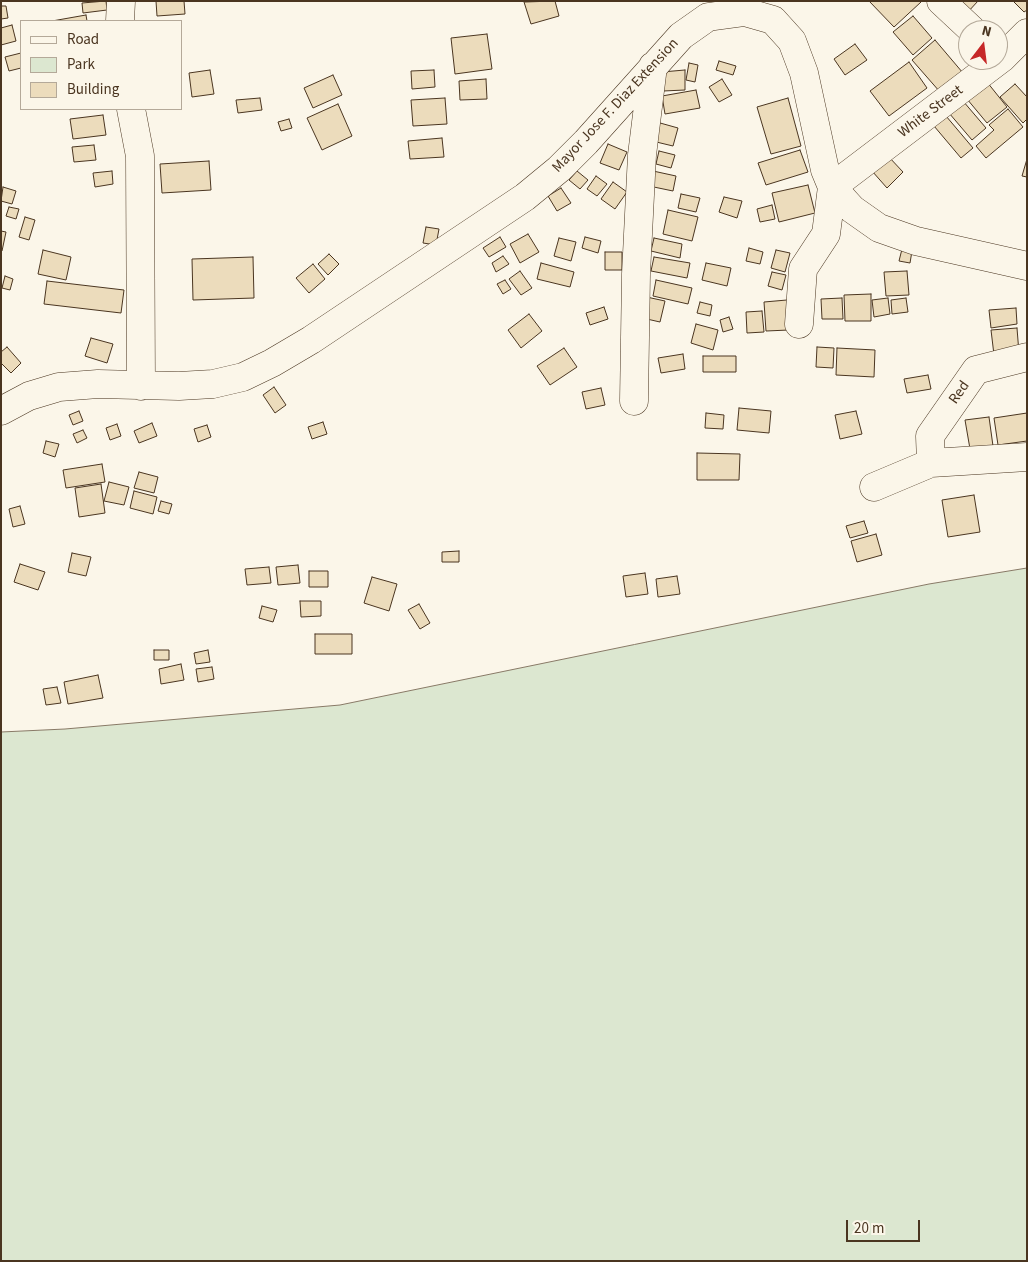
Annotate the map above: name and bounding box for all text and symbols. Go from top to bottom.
legend [20,20,182,110]
north arrow [958,20,1008,70]
text: N [980,21,994,42]
text: Road [67,29,99,50]
street label: Mayor Jose F. Diaz Extension [549,35,683,177]
text: Park [67,54,95,75]
text: Building [67,79,119,100]
street label: White Street [895,82,967,142]
street label: Red [946,378,974,408]
scale bar [848,1210,922,1242]
text: 20 m [854,1218,884,1239]

